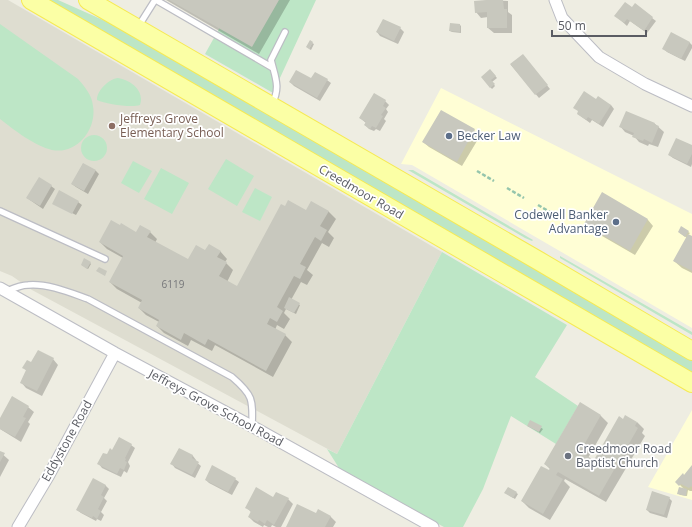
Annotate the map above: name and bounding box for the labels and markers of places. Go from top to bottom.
place label: Jeffreys Grove Elementary School [119,110,224,141]
marker: Jeffreys Grove Elementary School [107,121,117,131]
place label: Becker Law [457,127,521,144]
marker: Becker Law [444,131,454,141]
place label: Codewell Banker Advantage [514,206,608,237]
marker: Codewell Banker Advantage [611,217,621,227]
place label: Creedmoor Road Baptist Church [576,440,671,471]
marker: Creedmoor Road Baptist Church [563,451,573,461]

